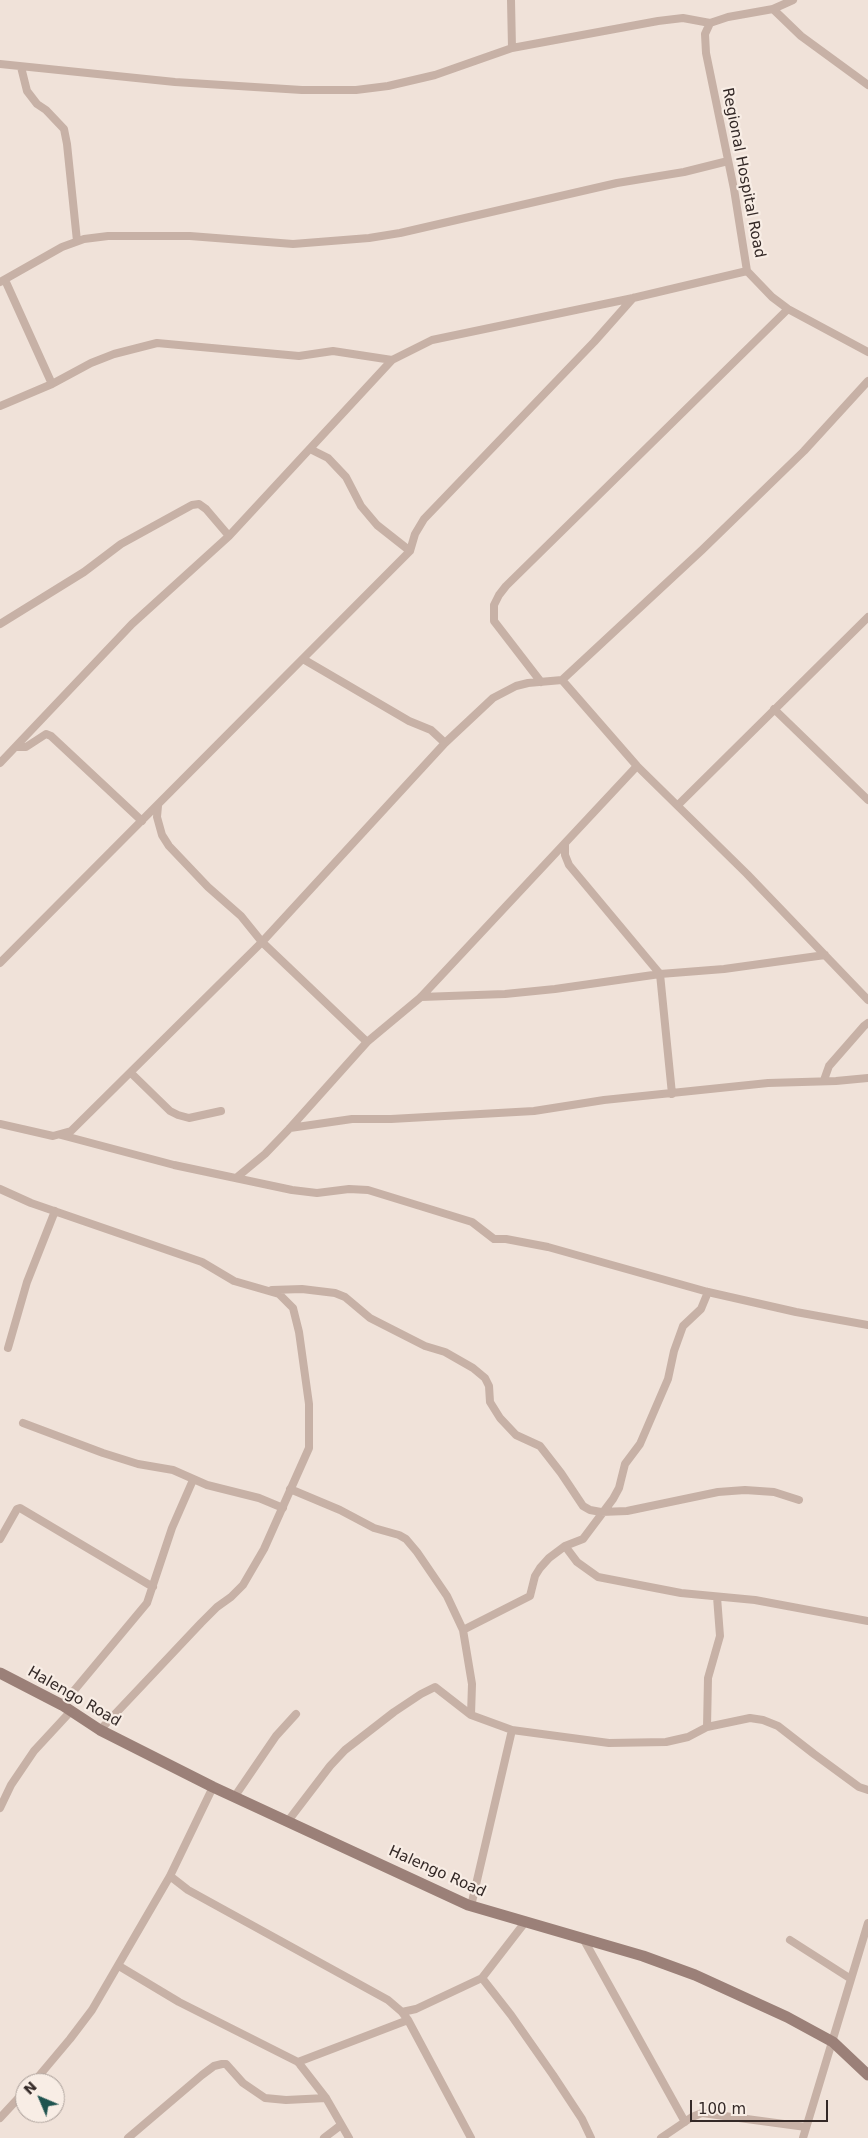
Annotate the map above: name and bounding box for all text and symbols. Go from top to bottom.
street label: Regional Hospital Road [718,86,768,260]
street label: Halengo Road [24,1663,124,1731]
street label: Halengo Road [386,1843,488,1901]
north arrow [15,2073,65,2123]
text: N [20,2078,40,2098]
scale bar [693,2090,830,2122]
text: 100 m [698,2100,746,2118]

